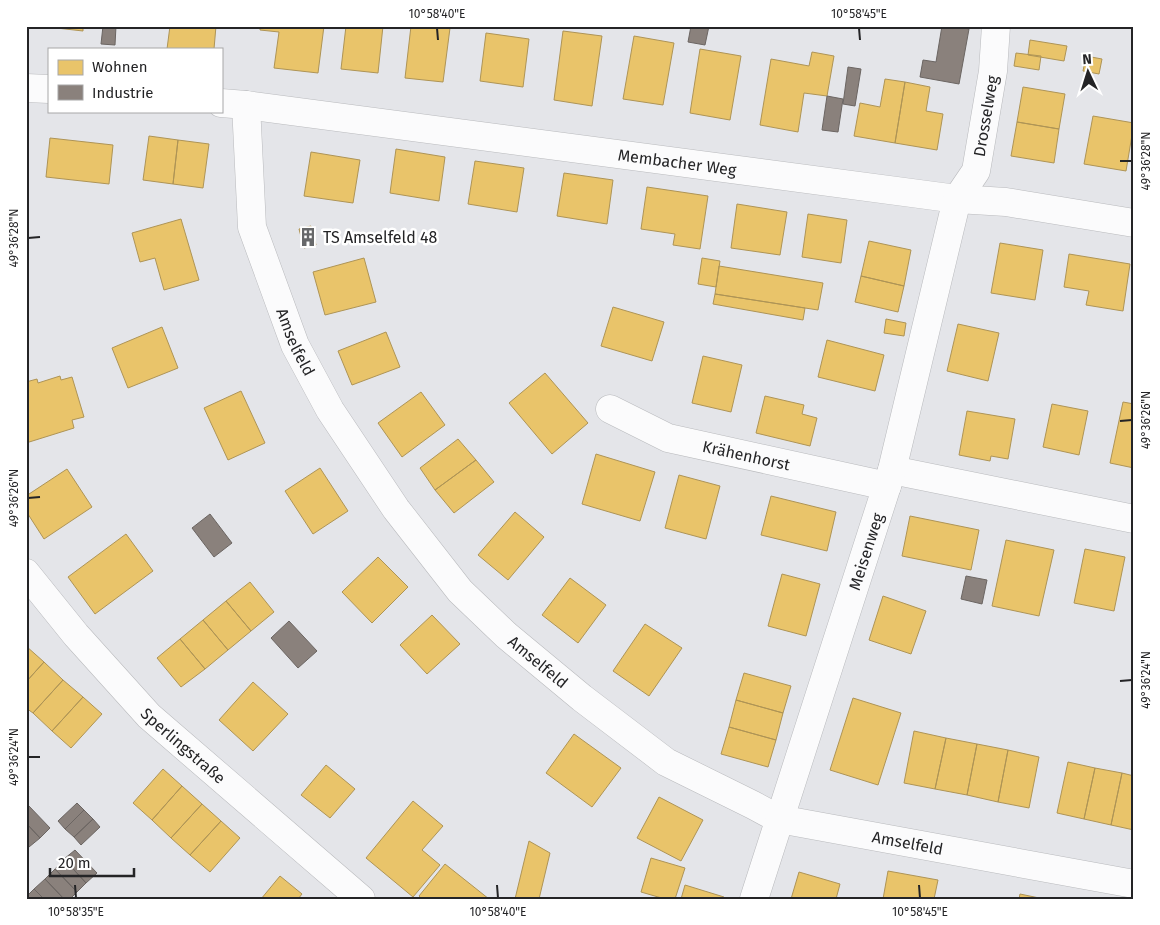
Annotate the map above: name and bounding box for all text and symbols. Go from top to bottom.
text: 10°58'40"E [409,7,465,21]
text: 10°58'45"E [831,7,887,21]
legend [48,48,222,112]
north arrow [1062,48,1112,98]
text: N [1082,51,1092,68]
text: Wohnen [92,58,148,76]
street label: Drosselweg [970,73,1002,158]
text: Industrie [92,84,154,102]
text: 49°36'28"N [1139,132,1153,190]
street label: Membacher Weg [617,145,738,180]
text: 49°36'28"N [7,209,21,267]
building icon: TS Amselfeld 48 [297,226,319,248]
place label: TS Amselfeld 48 [323,228,438,247]
street label: Amselfeld [272,306,319,379]
text: 49°36'26"N [1139,391,1153,449]
street label: Krähenhorst [701,437,792,475]
text: 49°36'26"N [7,469,21,527]
street label: Meisenweg [845,510,888,593]
street label: Amselfeld [504,632,572,692]
text: 49°36'24"N [1139,651,1153,709]
street label: Sperlingstraße [136,704,229,788]
text: 49°36'24"N [7,728,21,786]
street label: Amselfeld [871,827,945,859]
scale bar [50,845,134,877]
text: 20 m [58,854,91,872]
text: 10°58'35"E [48,905,104,919]
text: 10°58'40"E [470,905,526,919]
text: 10°58'45"E [892,905,948,919]

